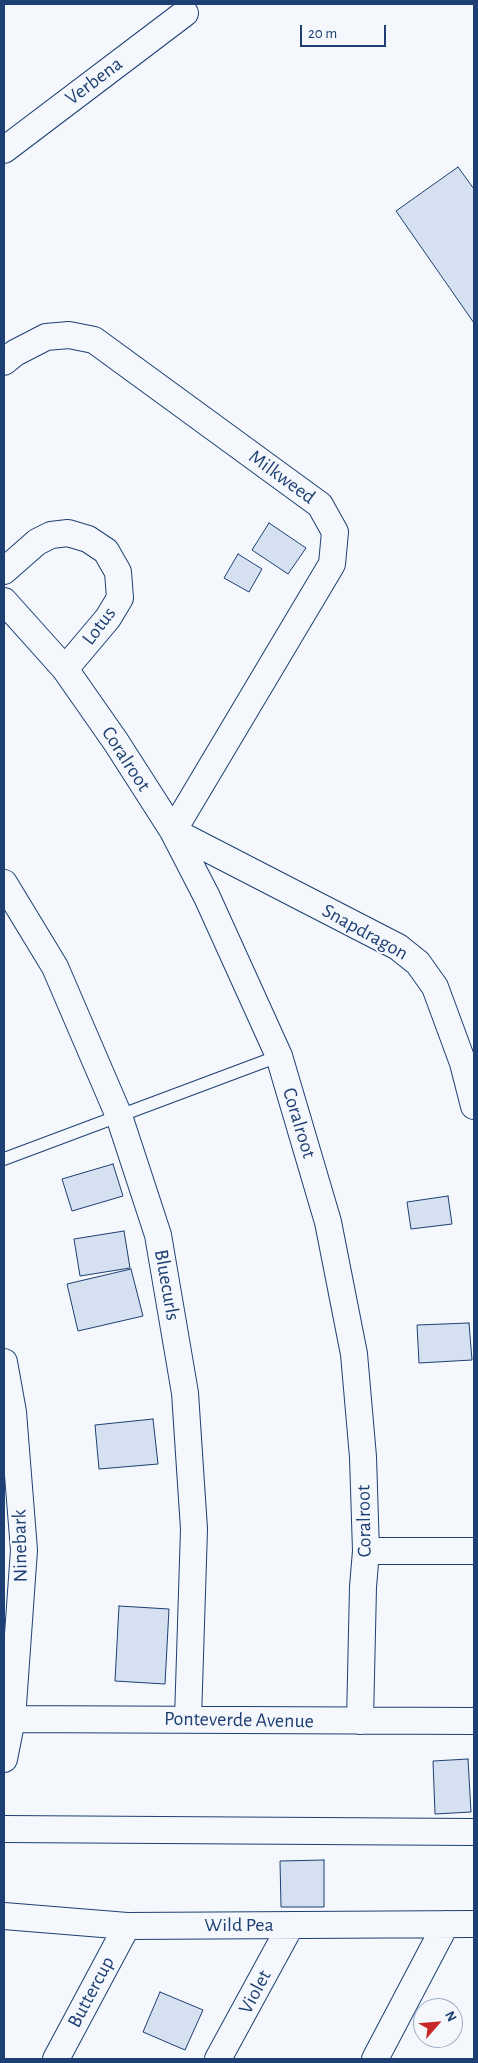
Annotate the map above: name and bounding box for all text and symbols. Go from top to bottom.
scale bar [303,15,389,47]
text: 20 m [308,26,337,41]
street label: Verbena [61,52,127,110]
street label: Milkweed [244,445,320,509]
street label: Lotus [77,602,121,650]
street label: Coralroot [96,722,156,796]
street label: Snapdragon [318,899,412,965]
street label: Coralroot [277,1085,321,1161]
street label: Bluecurls [149,1248,185,1322]
street label: Coralroot [351,1485,377,1557]
street label: Ninebark [7,1509,33,1583]
street label: Ponteverde Avenue [164,1707,314,1733]
street label: Wild Pea [204,1913,274,1937]
street label: Buttercup [62,1952,120,2032]
street label: Violet [233,1966,277,2018]
north arrow [413,1998,463,2048]
text: N [442,2009,459,2024]

